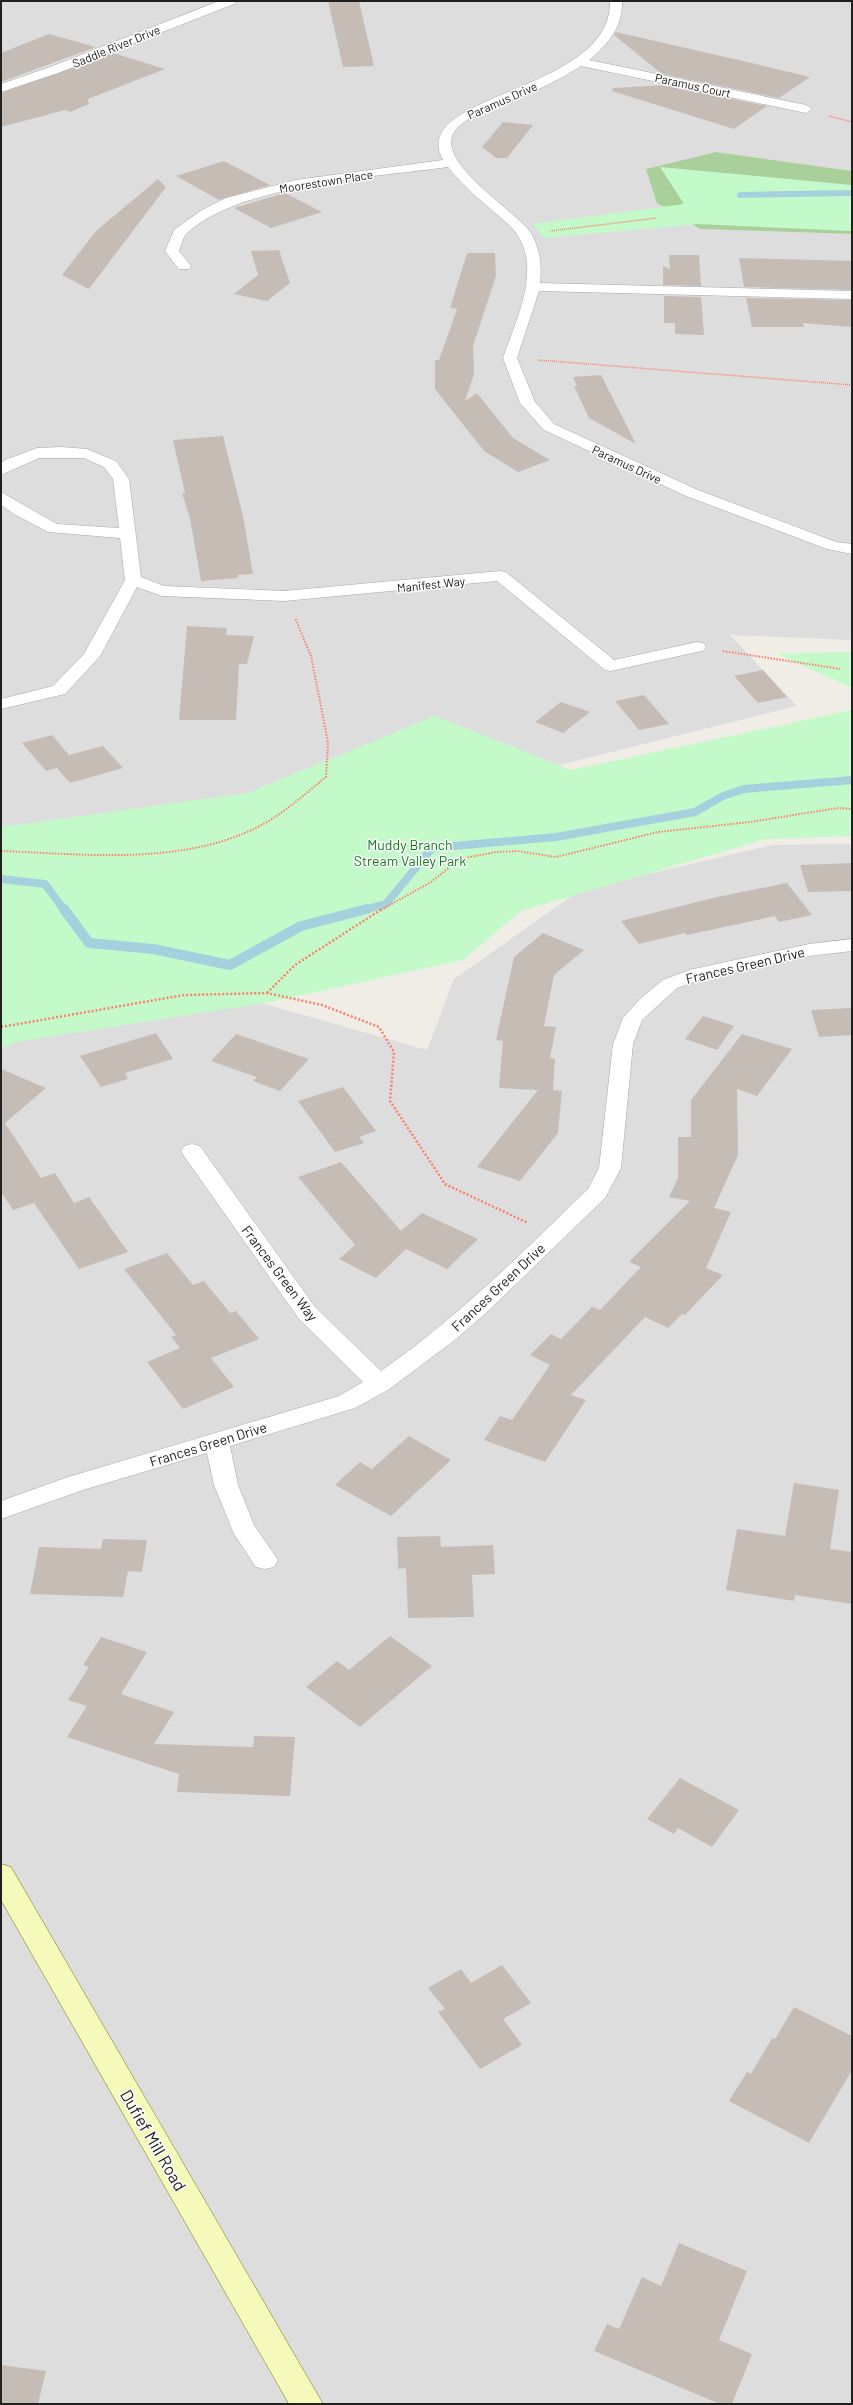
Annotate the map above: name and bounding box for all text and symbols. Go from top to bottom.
street label: Saddle River Drive [70,22,162,70]
street label: Paramus Court [654,70,732,100]
street label: Paramus Drive [465,78,539,122]
street label: Moorestown Place [278,167,374,195]
street label: Paramus Drive [590,442,664,486]
street label: Manifest Way [396,573,466,595]
park label: Muddy Branch Stream Valley Park [354,836,466,869]
street label: Frances Green Drive [684,943,806,987]
street label: Frances Green Way [238,1222,322,1325]
street label: Frances Green Drive [448,1239,548,1335]
street label: Frances Green Drive [147,1418,269,1470]
street label: Dufief Mill Road [117,2086,191,2194]

